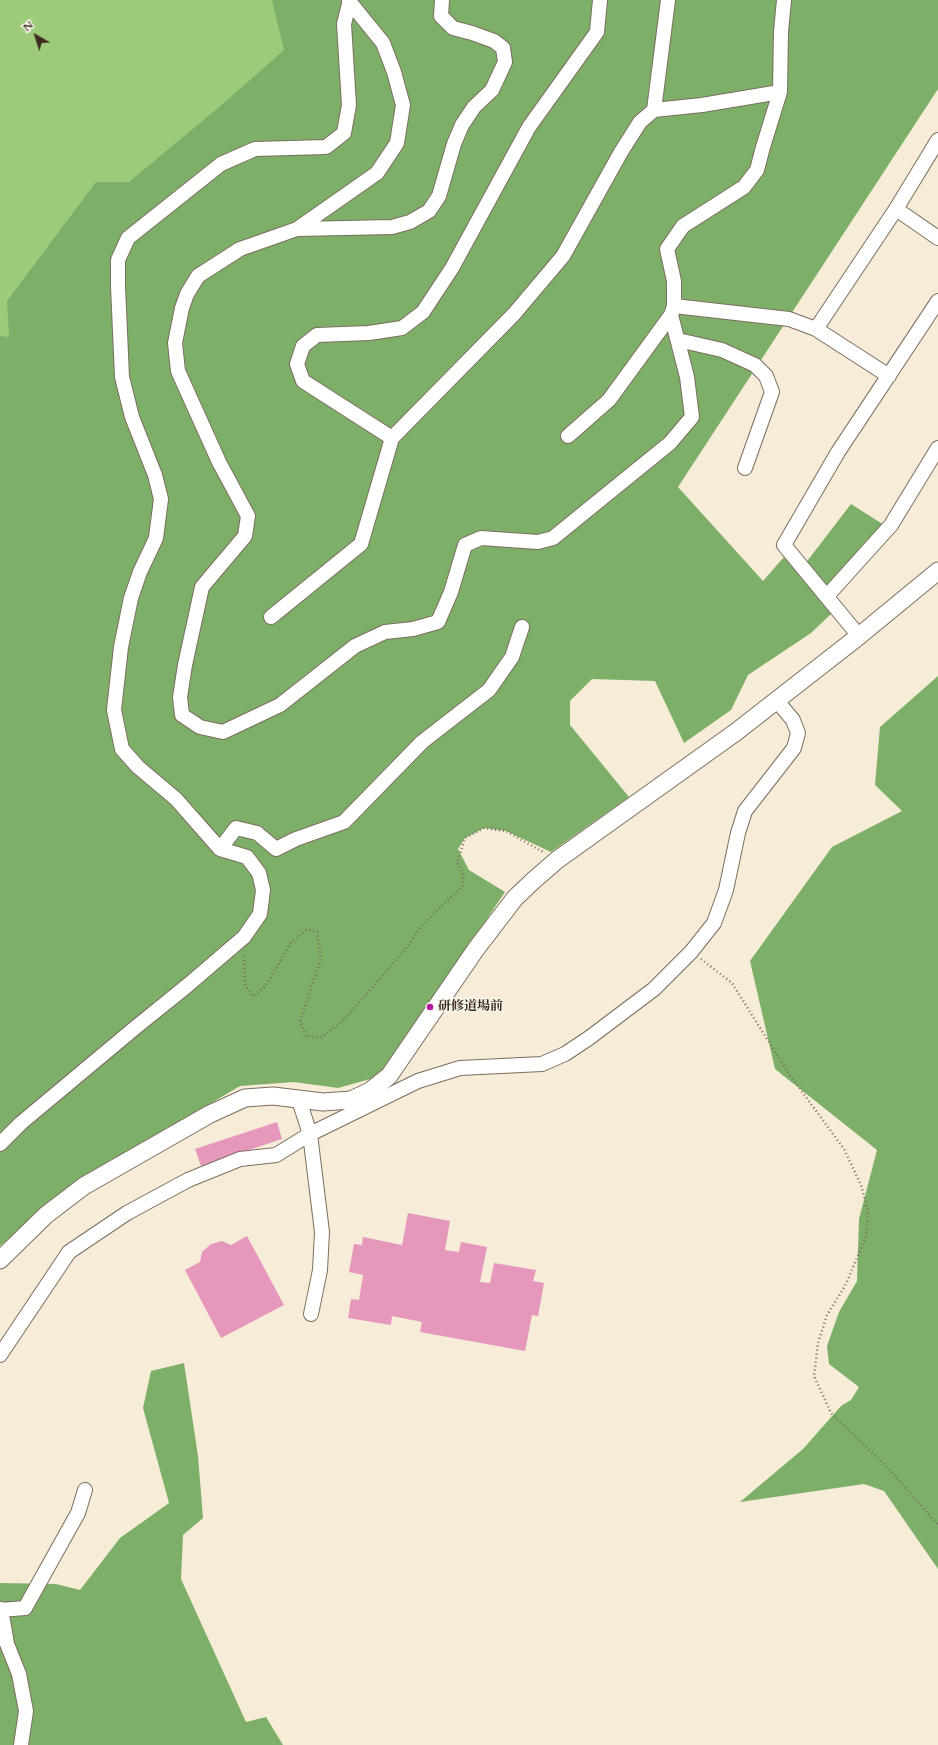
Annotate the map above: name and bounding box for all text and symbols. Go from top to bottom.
north arrow [16,16,56,56]
text: N [20,17,37,35]
place label: 研修道場前 [438,999,503,1015]
marker: 研修道場前 [425,1002,435,1012]

